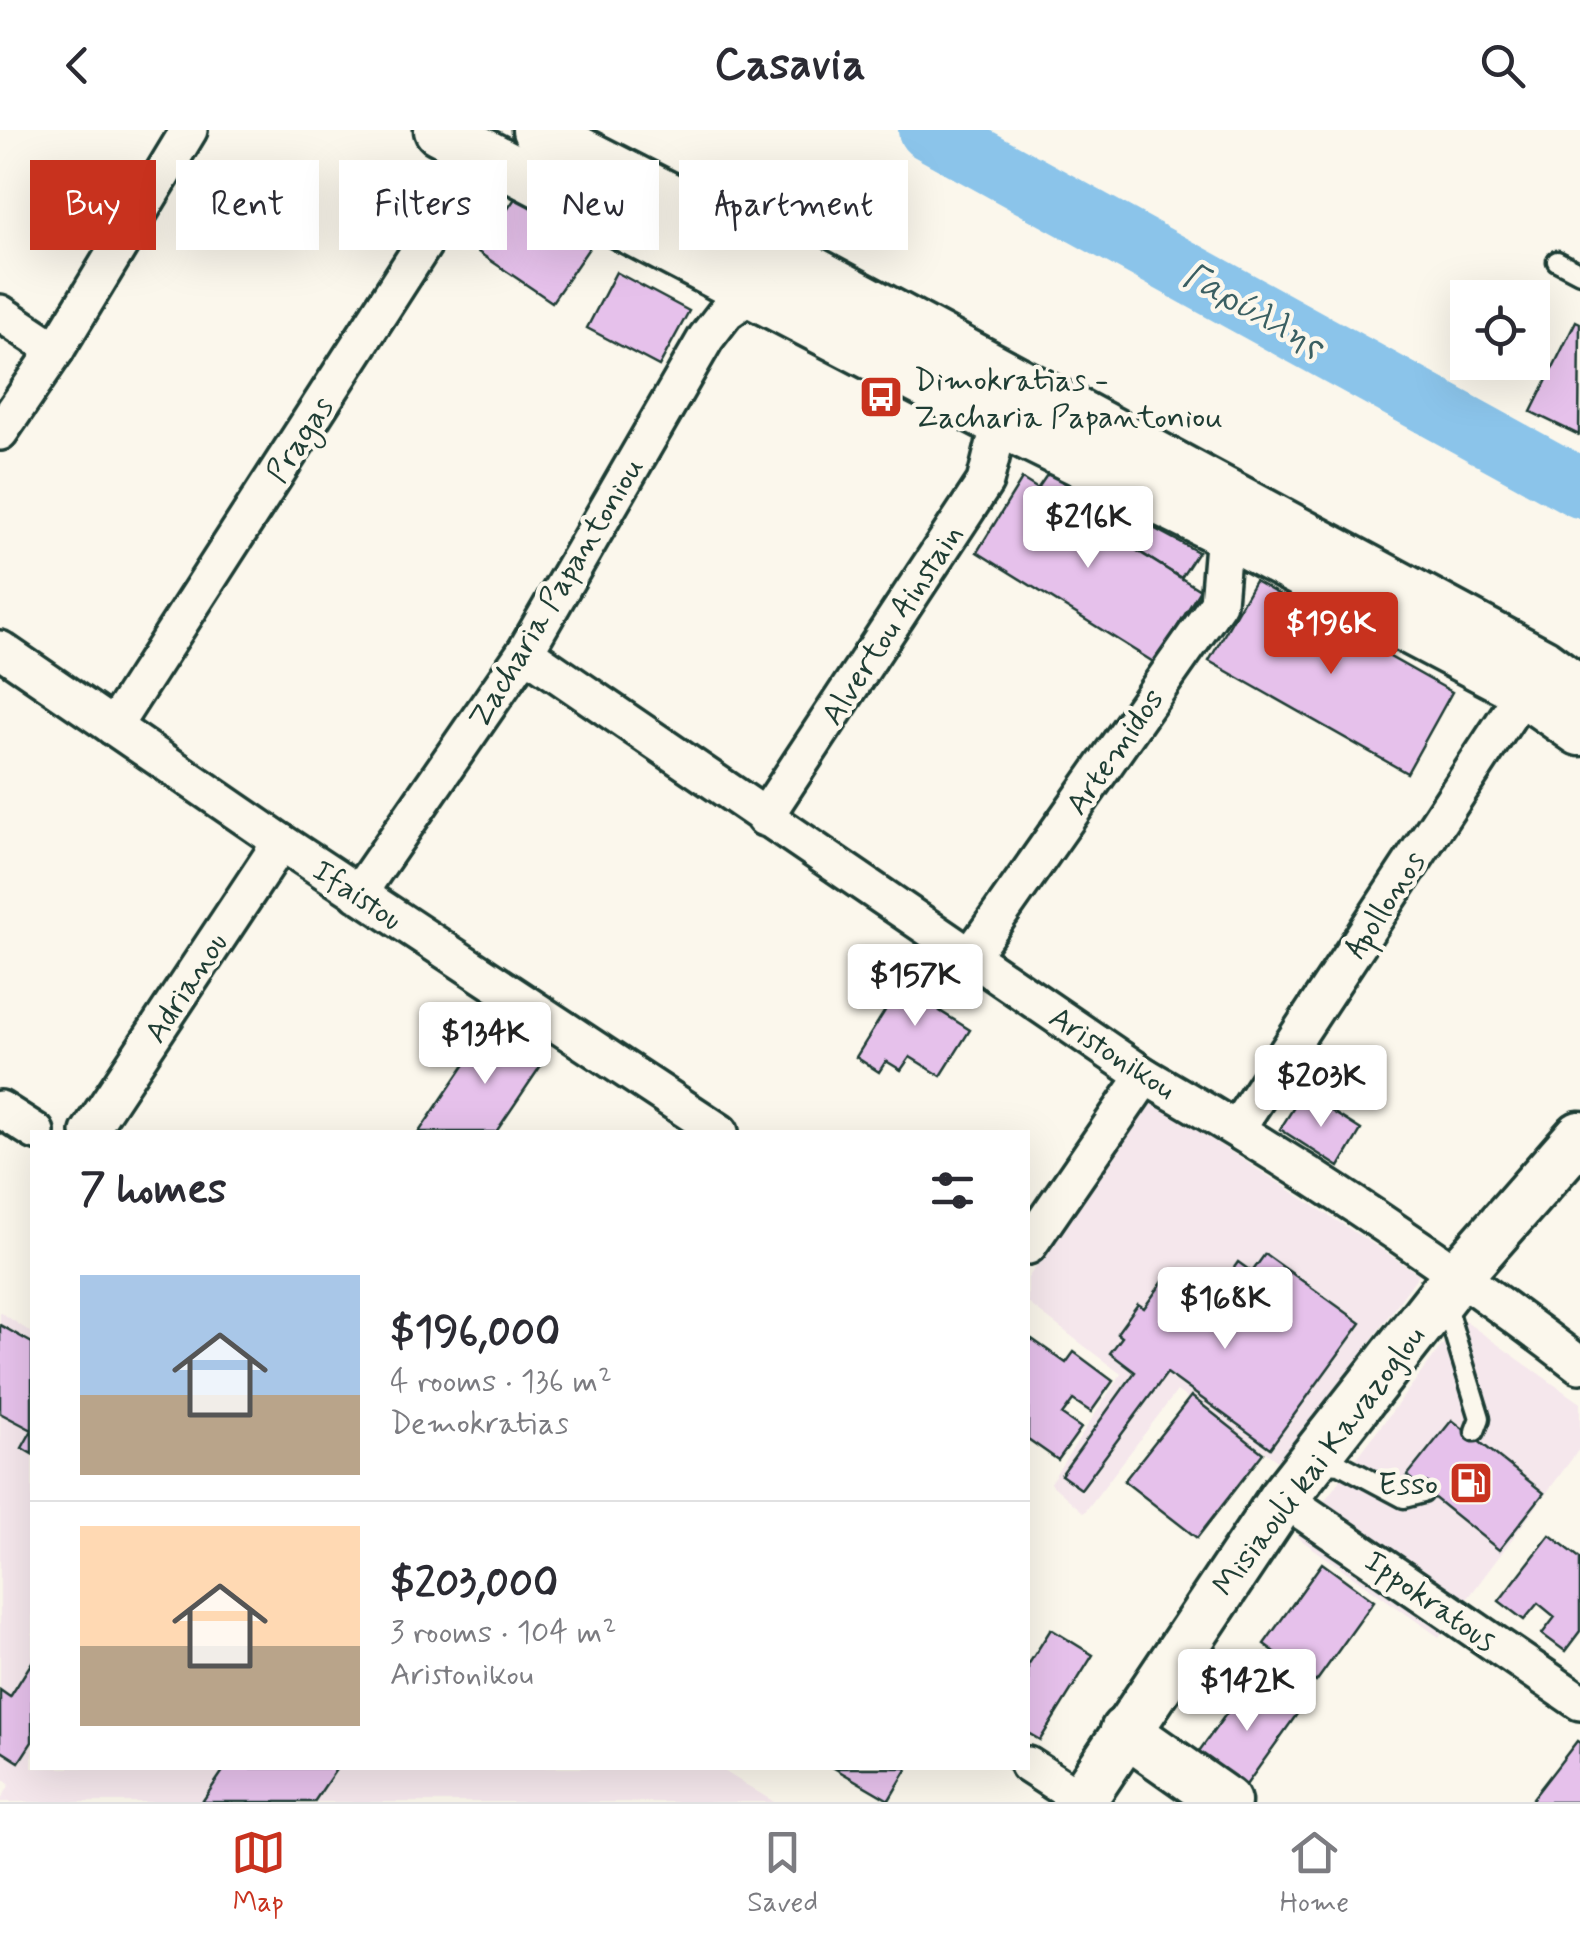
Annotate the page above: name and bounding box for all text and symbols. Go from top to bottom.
text: Casavia [714,36,866,95]
icon: back [50,38,105,93]
icon: search [1475,38,1530,93]
chip: Buy [30,160,156,250]
chip: Rent [176,160,319,250]
chip: Filters [339,160,507,250]
chip: New [527,160,659,250]
chip: Apartment [679,160,908,250]
water label: Γαρύλλης [1174,253,1334,369]
map controls [1450,280,1550,380]
button: locate [1450,280,1550,380]
place label: Dimokratias - Zacharia Papantoniou [914,360,1223,439]
bus stop icon: Dimokratias - Zacharia Papantoniou [858,374,904,420]
street label: Pragas [257,389,346,492]
street label: Zacharia Papantoniou [459,450,654,736]
pin: $216K [1018,486,1158,571]
text: $216K [1045,497,1131,539]
street label: Alvertou Ainstain [812,516,973,734]
pin: $196K [1261,592,1401,677]
text: $196K [1286,603,1376,645]
street label: Artemidos [1057,681,1175,824]
street label: Apollonos [1335,843,1438,969]
street label: Ifaistou [304,850,410,941]
street label: Adrianou [135,925,238,1052]
pin: $157K [845,944,985,1029]
text: $157K [870,955,960,997]
street label: Aristonikou [1040,997,1183,1110]
pin: $134K [415,1002,555,1087]
text: $134K [441,1013,529,1055]
pin: $203K [1251,1045,1391,1130]
text: $203K [1277,1056,1365,1098]
text: 7 homes [80,1163,227,1218]
icon: filters [925,1163,980,1218]
pin: $168K [1155,1267,1295,1352]
text: $168K [1180,1278,1270,1320]
text: $196,000 [390,1306,560,1361]
icon: home [160,1315,280,1435]
street label: Misiaouli kai Kavazoglou [1204,1317,1435,1605]
text: 4 rooms · 136 m² [390,1361,612,1403]
text: Demokratias [390,1403,569,1445]
fuel station icon: Esso [1448,1460,1494,1506]
place label: Esso [1378,1464,1438,1506]
street label: Ippokratous [1355,1541,1504,1662]
text: $203,000 [390,1557,558,1612]
icon: home [160,1566,280,1686]
text: 3 rooms · 104 m² [390,1612,616,1654]
pin: $142K [1177,1649,1317,1734]
text: Aristonikou [390,1654,533,1696]
text: $142K [1200,1660,1294,1702]
tab: Map [231,1825,286,1922]
tab: Saved [747,1825,818,1922]
tab: Home [1280,1825,1349,1922]

